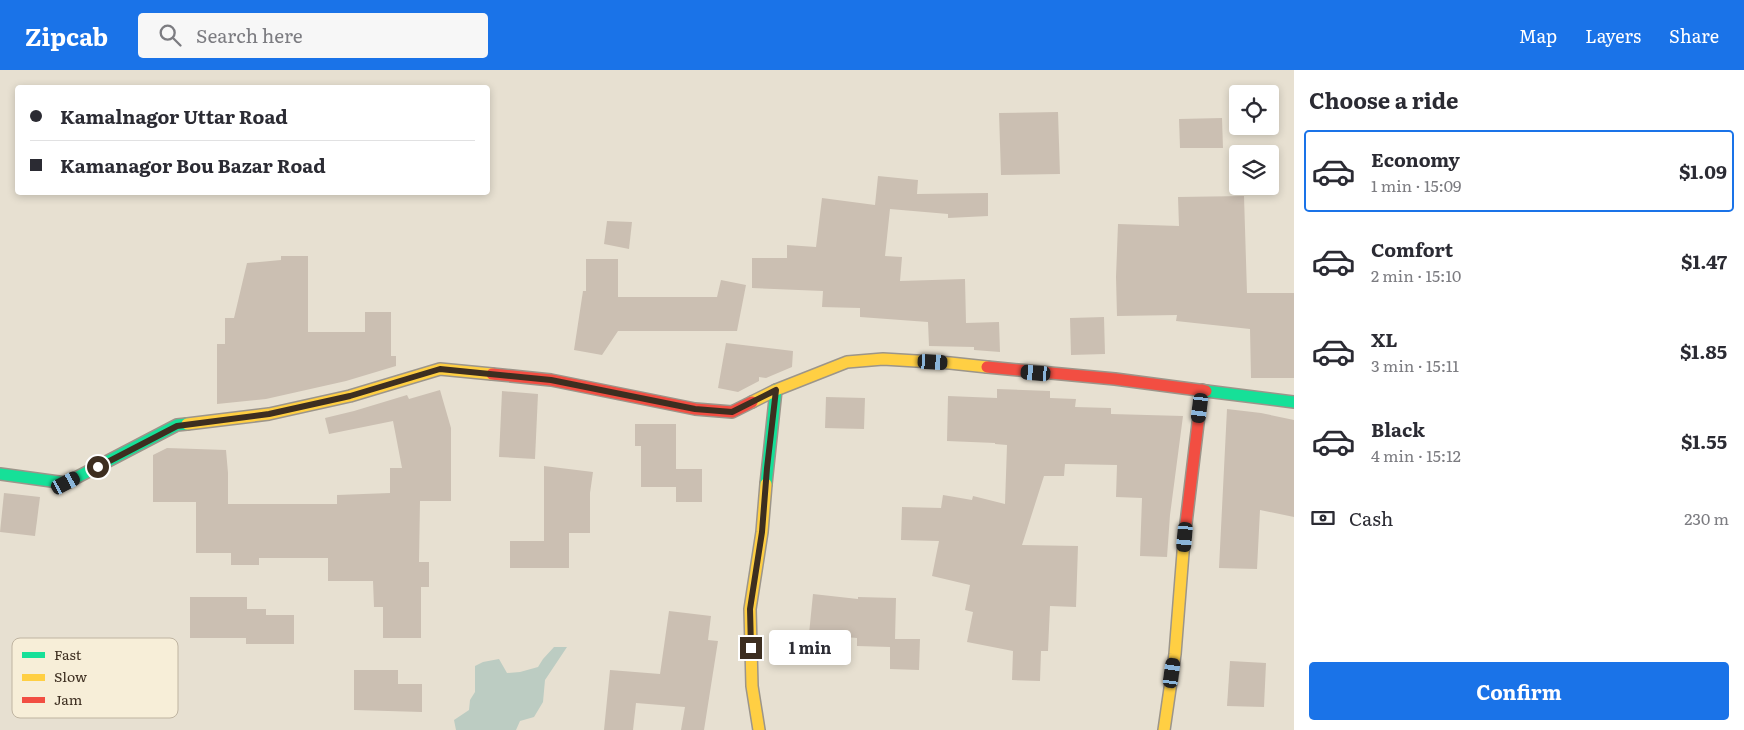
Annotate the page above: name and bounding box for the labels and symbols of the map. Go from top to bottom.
car [917,354,948,370]
car [1020,364,1051,382]
car [1190,392,1209,424]
route start [87,456,109,478]
car [49,469,82,497]
car [1176,521,1193,553]
callout: 1 min [768,630,851,666]
route end [740,637,762,659]
legend [12,638,178,718]
text: Fast [54,644,82,664]
car [1162,657,1181,689]
text: Slow [54,666,87,686]
text: Jam [54,689,83,709]

